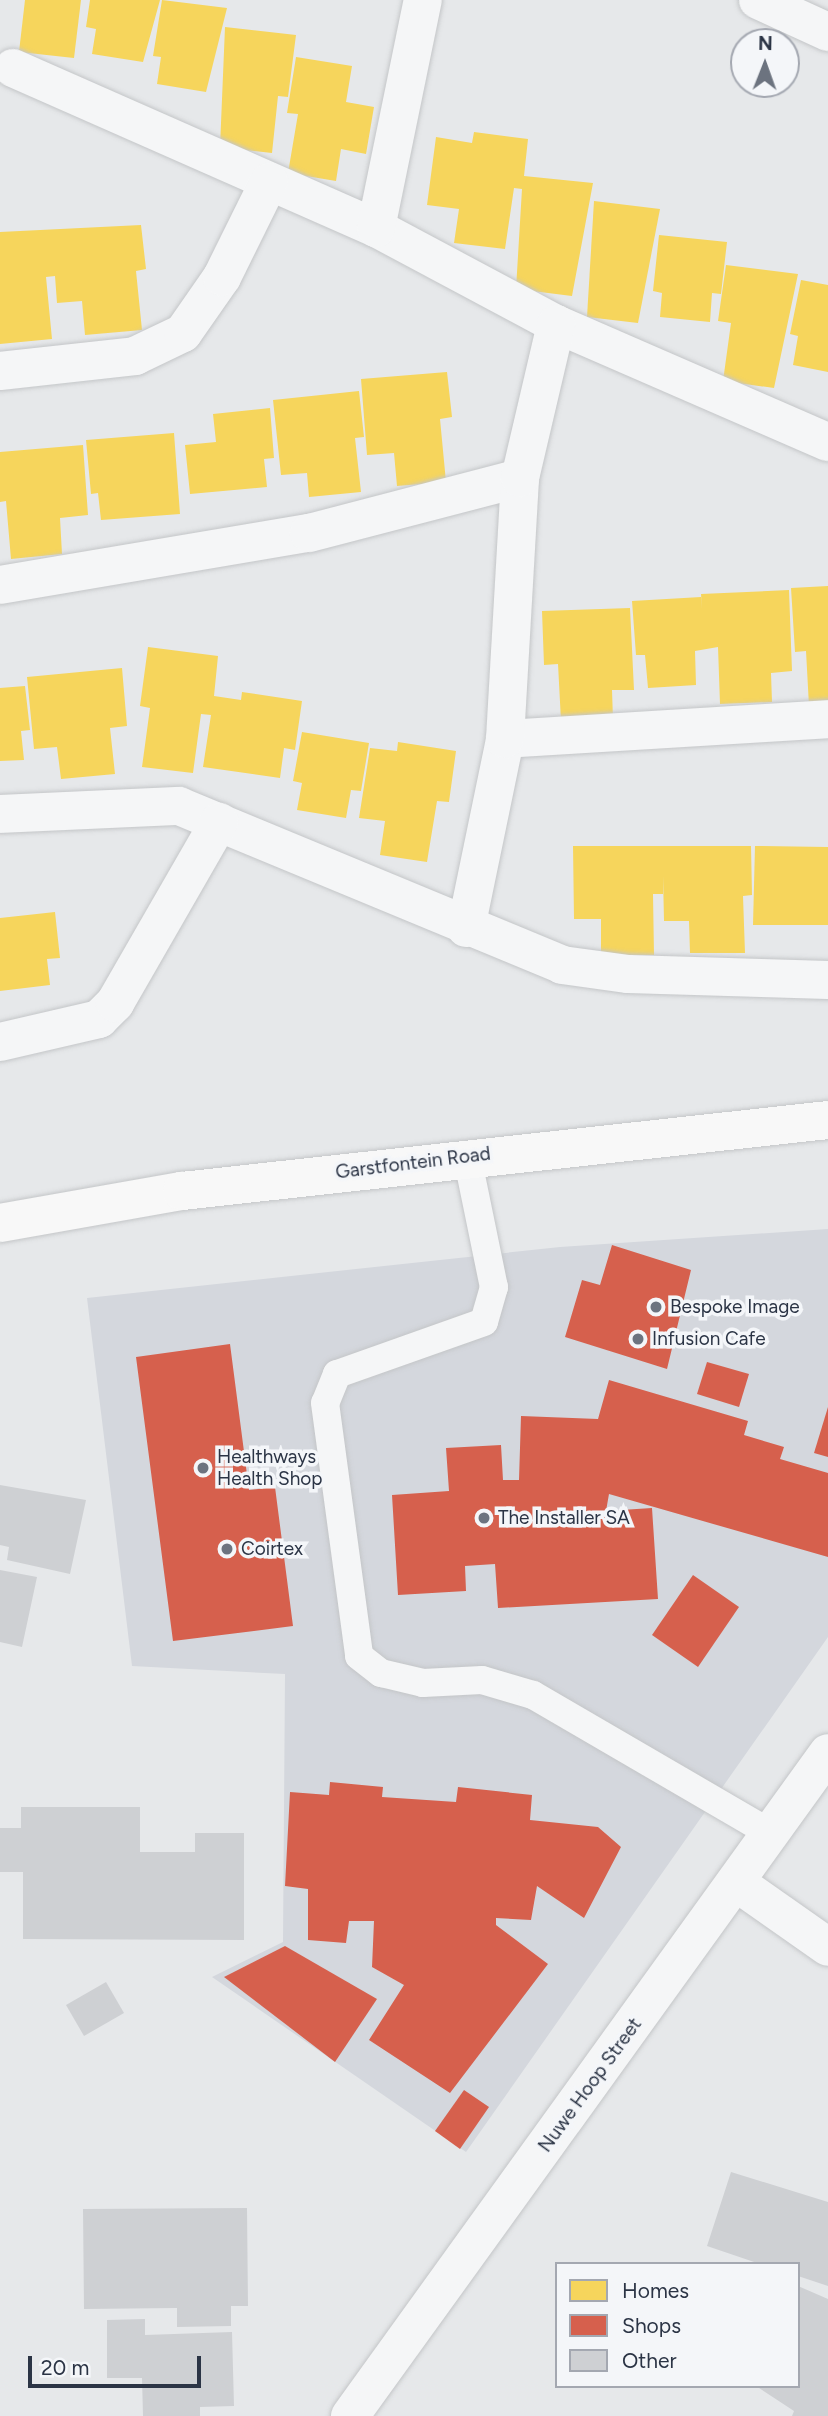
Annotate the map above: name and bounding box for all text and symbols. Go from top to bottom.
north arrow [730,28,800,98]
text: N [758,32,773,55]
street label: Garstfontein Road [334,1142,492,1184]
place label: Bespoke Image [670,1296,800,1318]
marker: Bespoke Image [648,1299,664,1315]
place label: Infusion Cafe [652,1328,766,1350]
marker: Infusion Cafe [630,1331,646,1347]
place label: Healthways Health Shop [217,1446,323,1490]
marker: Healthways Health Shop [195,1460,211,1476]
place label: The Installer SA [498,1507,630,1529]
marker: The Installer SA [476,1510,492,1526]
place label: Coirtex [241,1538,303,1560]
marker: Coirtex [219,1541,235,1557]
street label: Nuwe Hoop Street [534,2013,646,2157]
legend [555,2262,800,2388]
text: Homes [622,2278,689,2303]
text: Shops [622,2313,681,2338]
scale bar [32,2342,205,2386]
text: Other [622,2348,677,2373]
text: 20 m [41,2355,89,2380]

